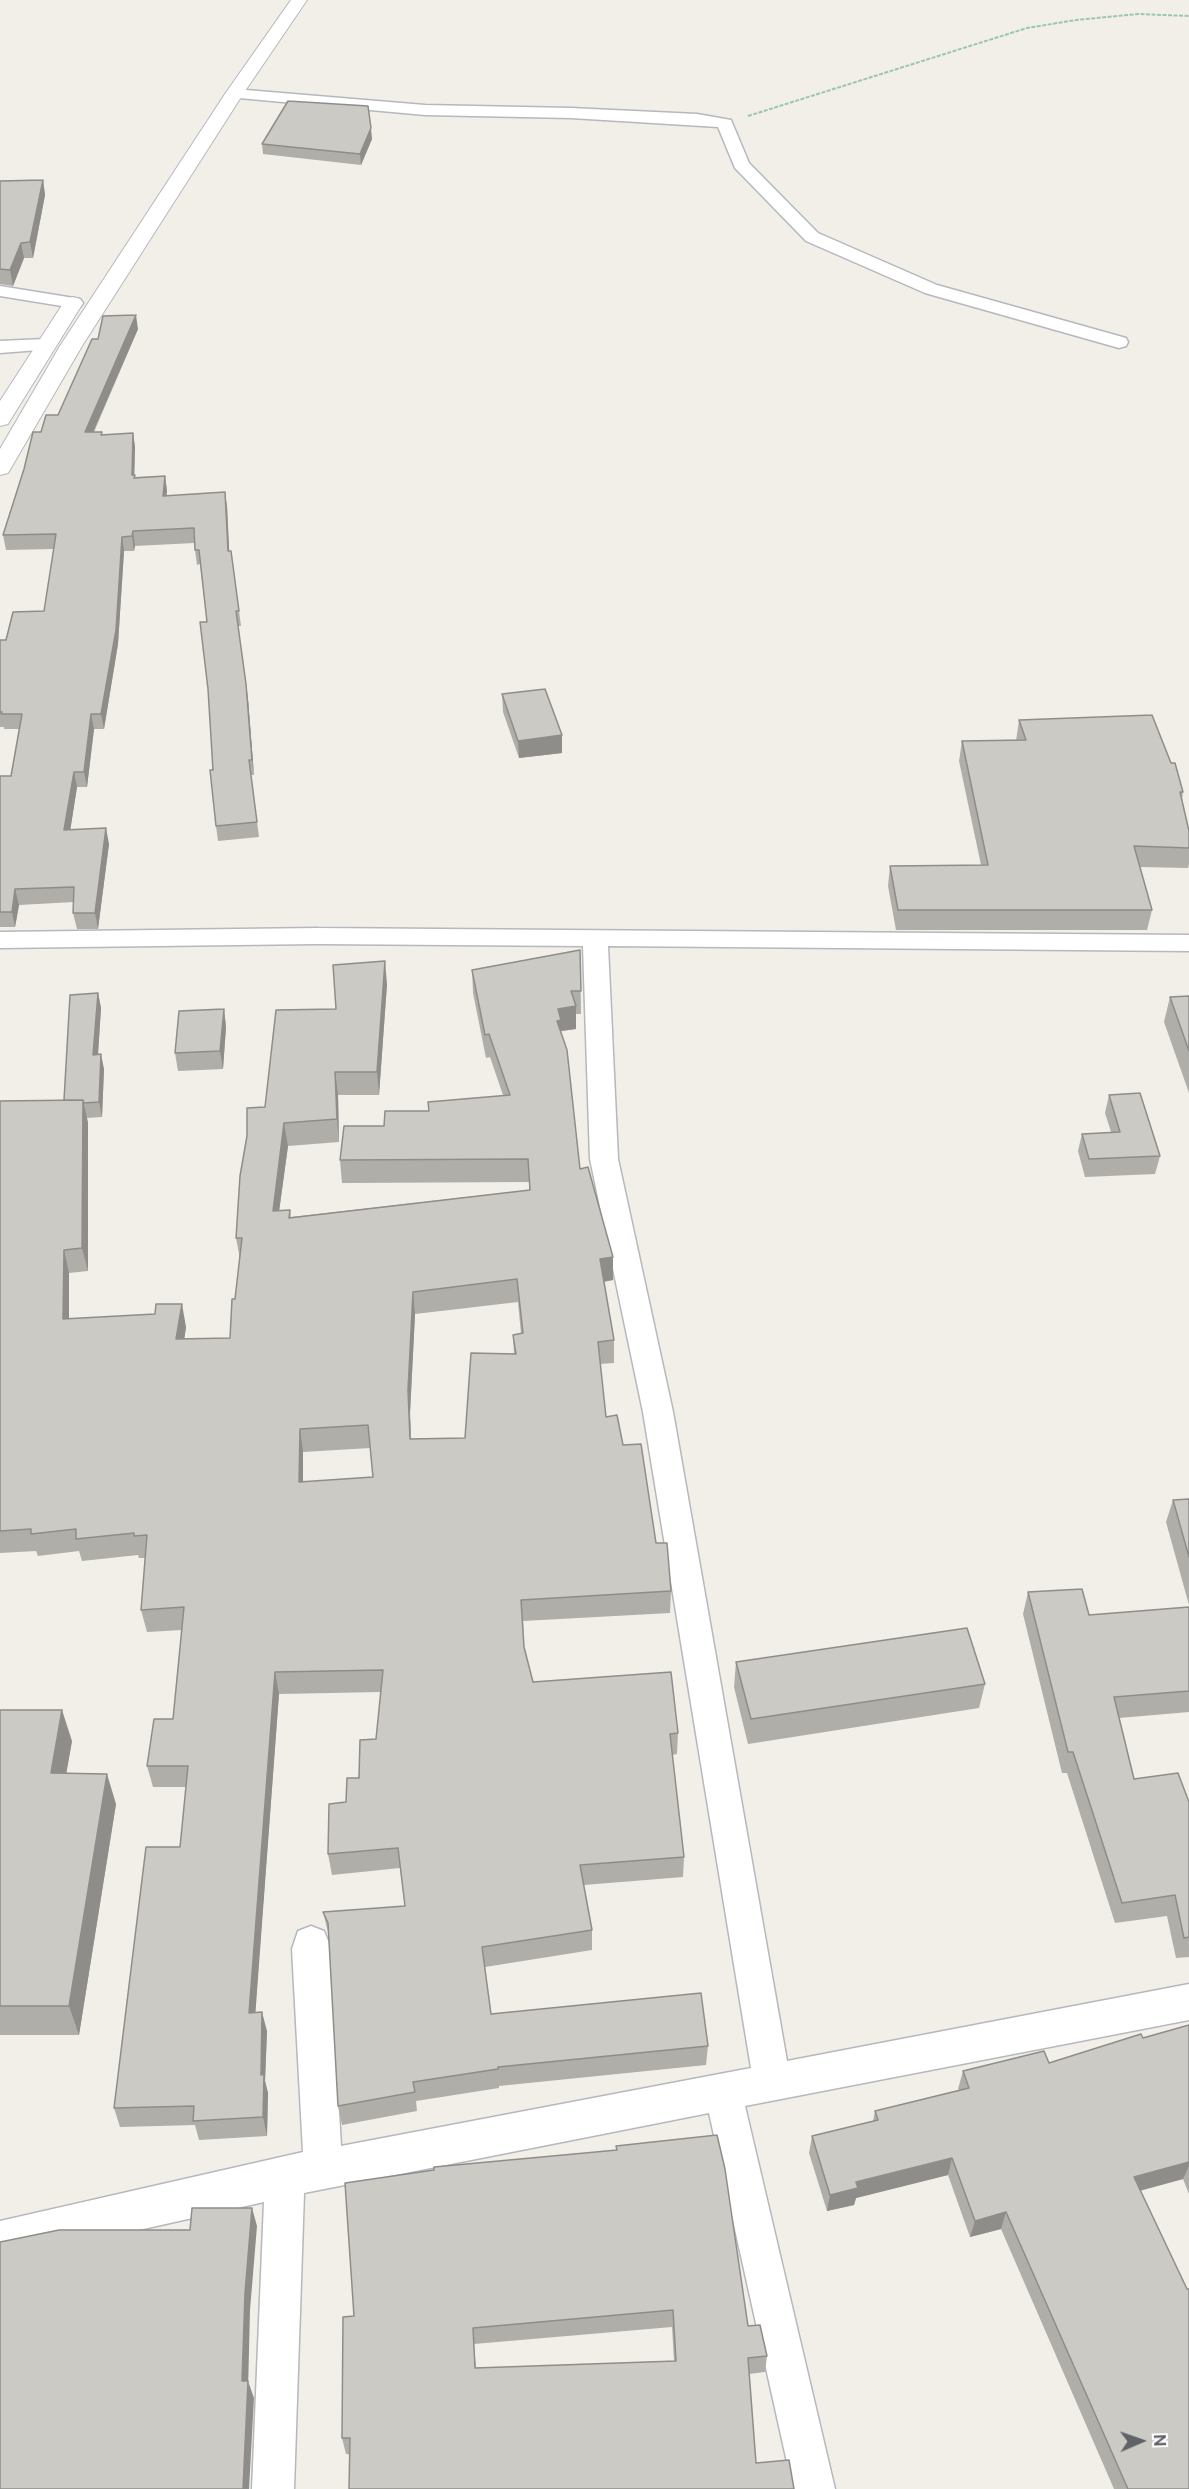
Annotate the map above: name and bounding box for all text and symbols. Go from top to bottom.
north arrow [1111,2411,1171,2471]
text: N [1150,2434,1169,2447]

